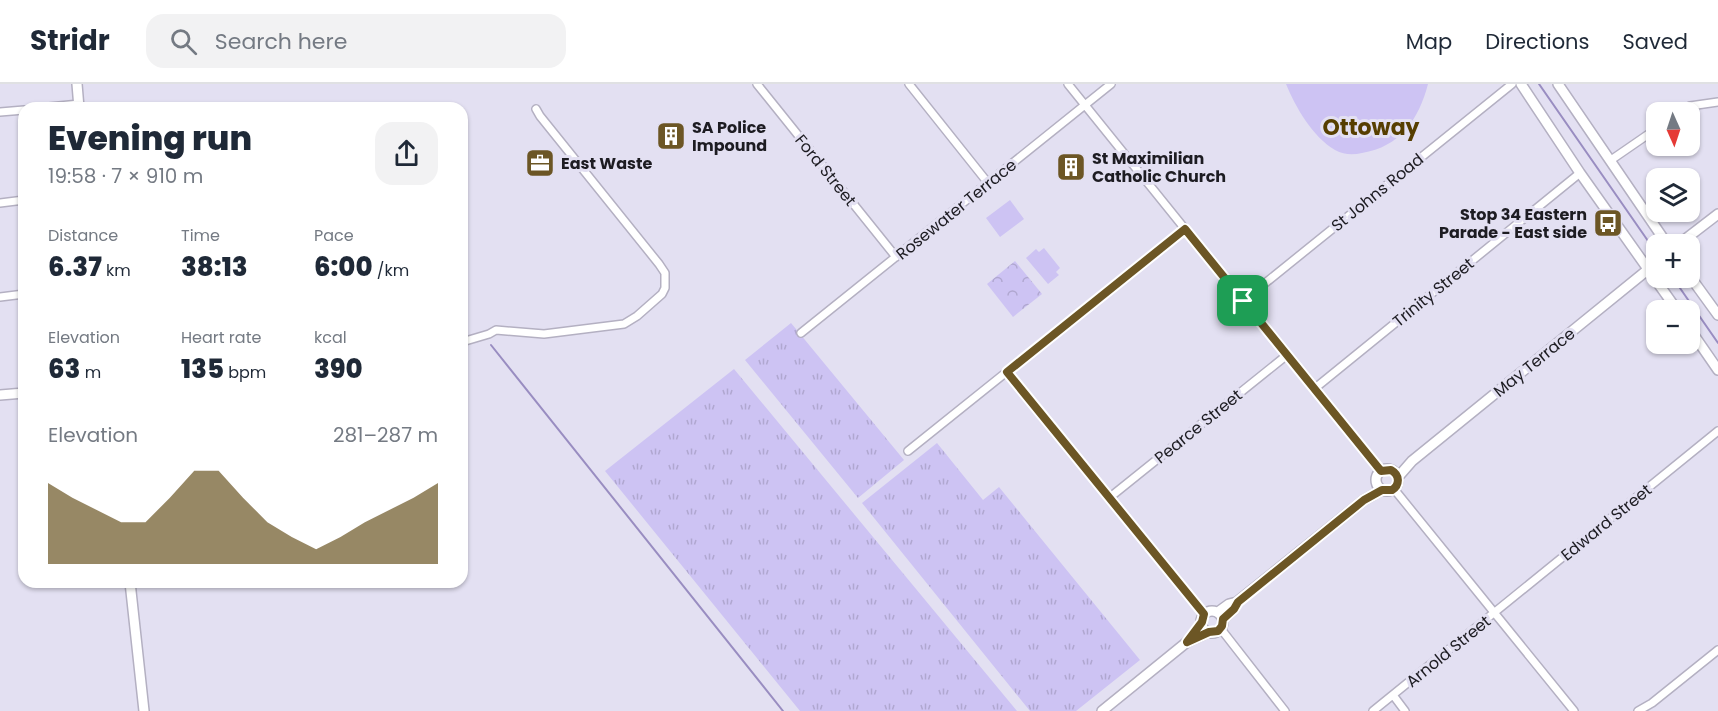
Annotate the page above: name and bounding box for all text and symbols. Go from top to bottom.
search box [146,14,566,68]
text: Stridr [30,21,110,60]
icon: search [167,25,200,58]
text: Search here [215,26,347,57]
text: Map [1406,27,1452,56]
text: Directions [1485,27,1589,56]
text: Saved [1622,27,1688,56]
north arrow [1646,102,1700,156]
map controls [1646,102,1700,354]
district label: Ottoway [1322,112,1420,143]
text: Evening run [48,115,252,162]
place label: SA Police Impound [692,116,767,157]
building icon: SA Police Impound [655,120,687,152]
button: share [375,122,438,185]
street label: Ford Street [790,130,862,211]
office icon: East Waste [524,147,556,179]
place label: St Maximilian Catholic Church [1092,147,1226,188]
street label: St Johns Road [1326,148,1428,237]
building icon: St Maximilian Catholic Church [1055,151,1087,183]
place label: East Waste [561,152,652,175]
street label: Rosewater Terrace [891,153,1022,265]
text: 19:58 · 7 × 910 m [48,162,203,190]
button: layers [1646,168,1700,222]
place label: Stop 34 Eastern Parade - East side [1439,203,1587,244]
bus stop icon: Stop 34 Eastern Parade - East side [1592,207,1624,239]
text: Distance [48,224,118,247]
text: Time [181,224,220,247]
text: Pace [314,224,354,247]
button: + [1646,234,1700,288]
text: 6.37 [48,249,102,285]
text: 38:13 [181,249,248,285]
text: 6:00 [314,249,373,285]
street label: Trinity Street [1388,252,1479,332]
text: km [102,259,131,282]
text: /km [373,259,409,282]
pin [1217,275,1268,326]
icon: arrive [1226,284,1259,317]
button: − [1646,300,1700,354]
street label: May Terrace [1489,322,1580,402]
text: Elevation [48,326,120,349]
text: Heart rate [181,326,261,349]
text: kcal [314,326,347,349]
text: 63 [48,351,80,387]
text: 135 [181,351,224,387]
text: 390 [314,351,363,387]
text: m [80,361,101,384]
text: bpm [224,361,266,384]
street label: Pearce Street [1150,384,1247,469]
text: Elevation [48,421,138,449]
text: 281–287 m [333,421,438,449]
street label: Edward Street [1556,478,1657,566]
street label: Arnold Street [1401,610,1496,693]

